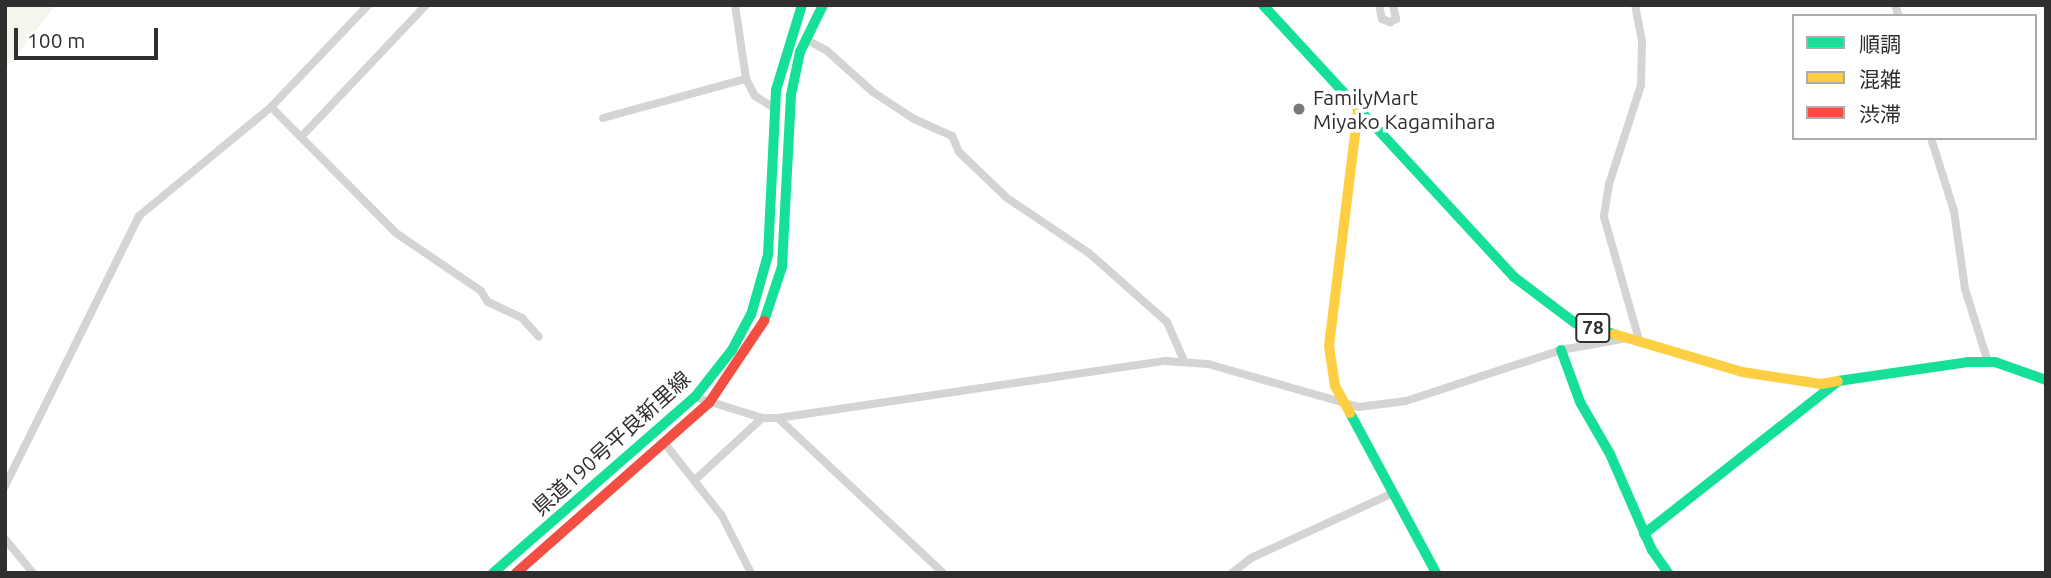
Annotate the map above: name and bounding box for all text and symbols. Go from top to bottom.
scale bar [18,14,161,58]
legend [1792,14,2037,140]
text: 100 m [27,28,85,52]
text: 順調 [1859,32,1901,56]
text: 混雑 [1859,67,1901,91]
place label: FamilyMart Miyako Kagamihara [1313,84,1496,134]
marker: FamilyMart Miyako Kagamihara [1291,101,1307,117]
text: 渋滞 [1859,102,1901,126]
road number: 78 [1574,312,1612,344]
street label: 県道190号平良新里線 [527,366,695,520]

